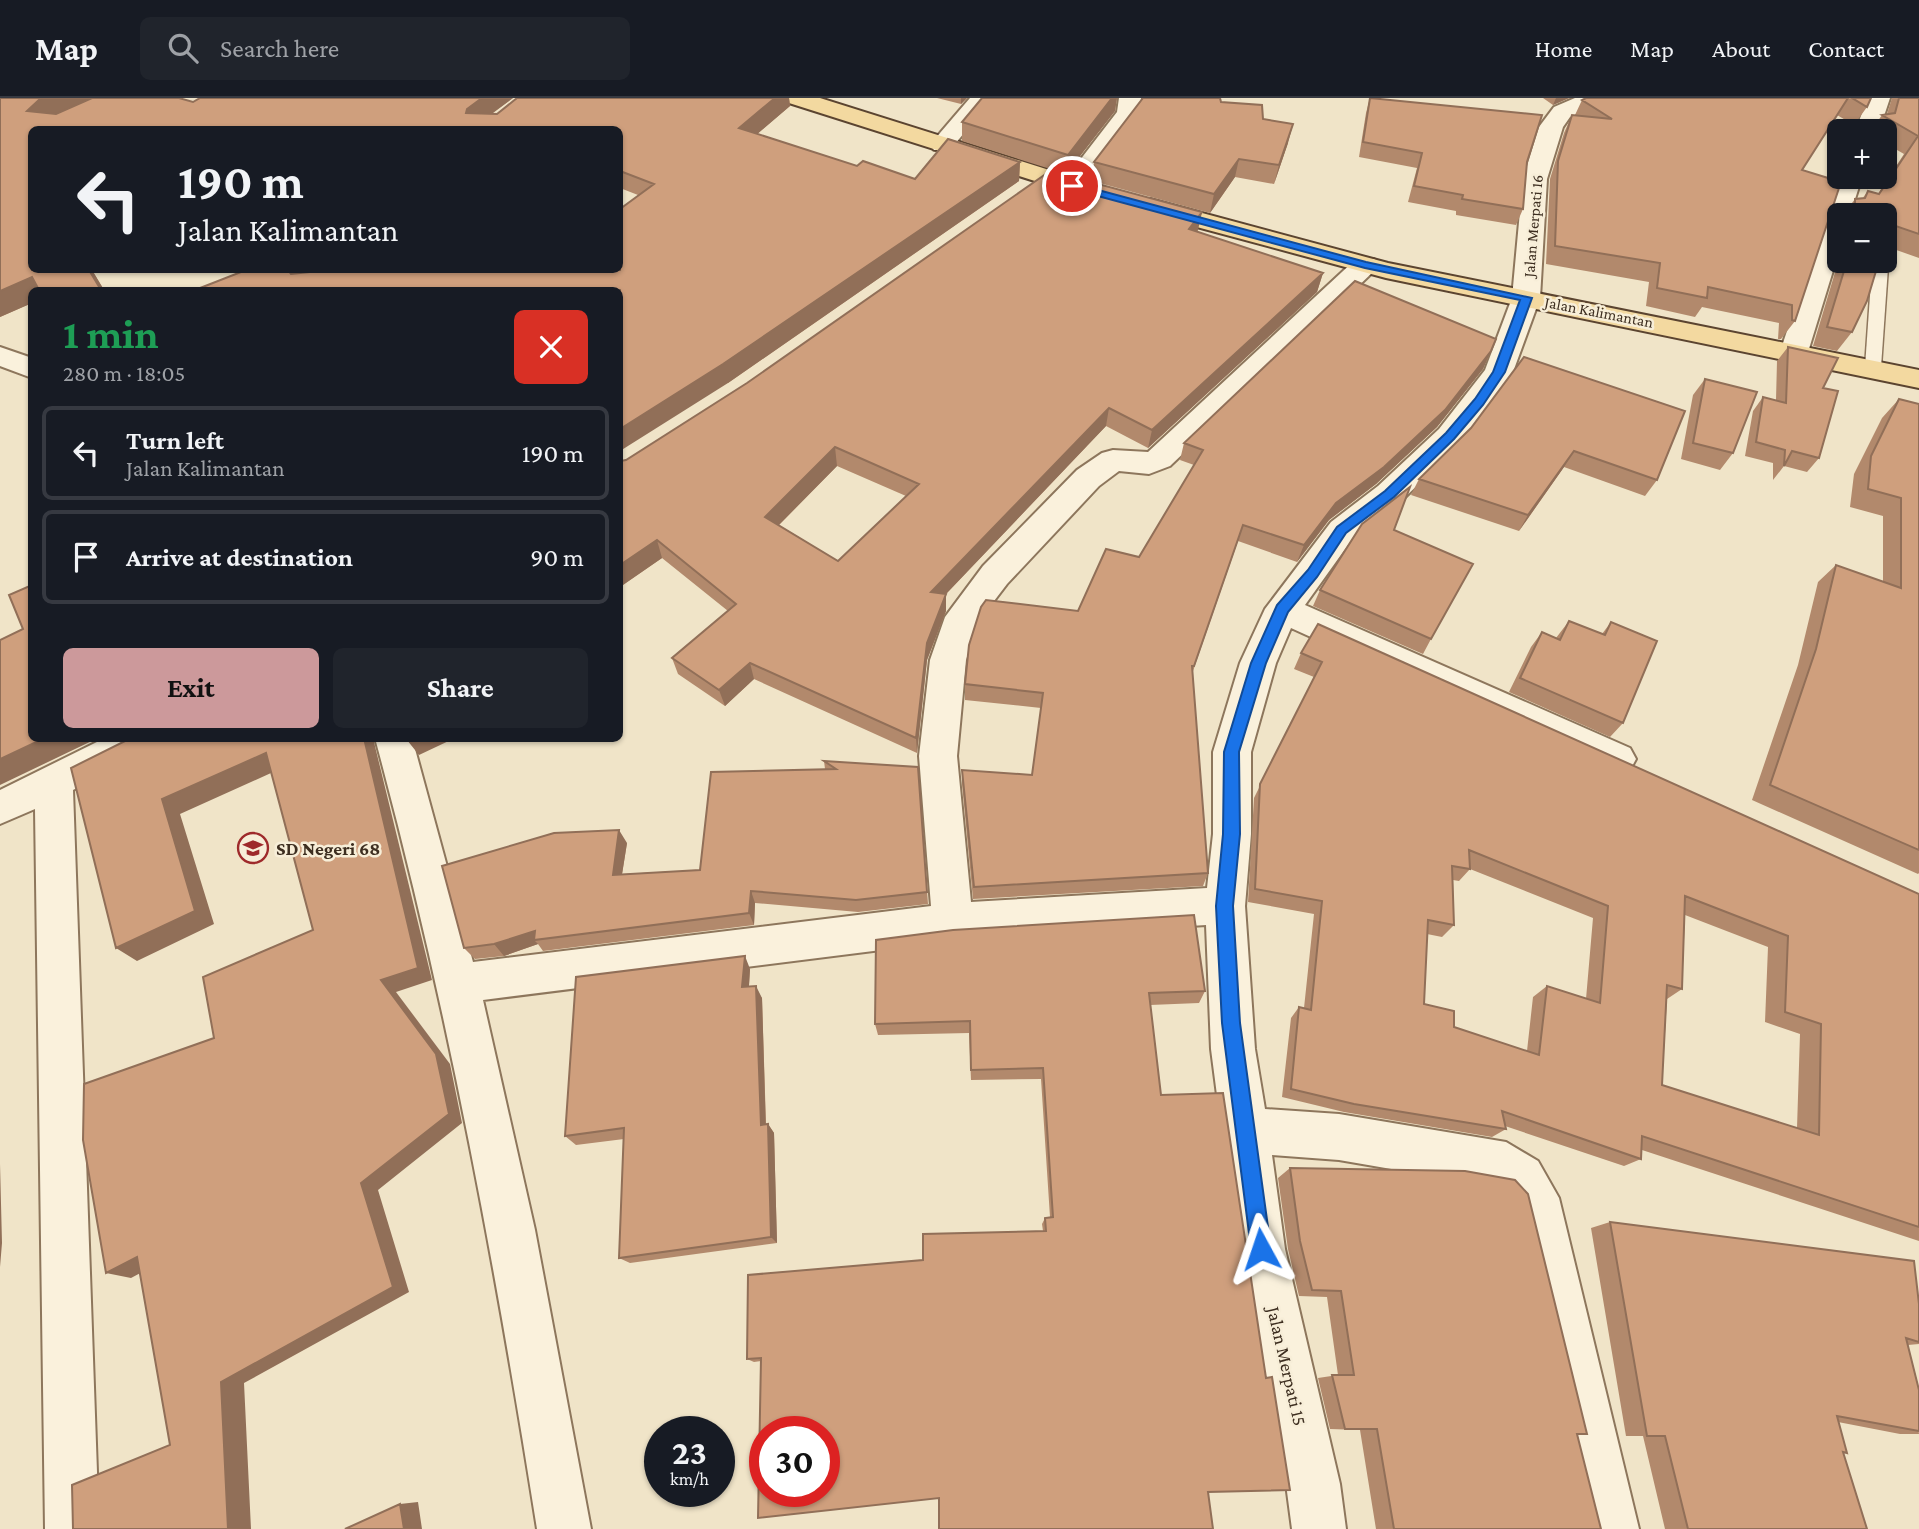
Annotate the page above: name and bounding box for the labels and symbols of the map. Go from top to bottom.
pin [1042,156,1102,216]
street label: Jalan Merpati 16 [1520,174,1547,280]
street label: Jalan Kalimantan [1541,293,1655,332]
school or university icon: SD Negeri 68 [236,831,270,865]
place label: SD Negeri 68 [276,838,380,859]
position arrow [1224,1212,1298,1286]
street label: Jalan Merpati 15 [1263,1302,1311,1428]
speed limit sign: 30 [749,1416,840,1507]

